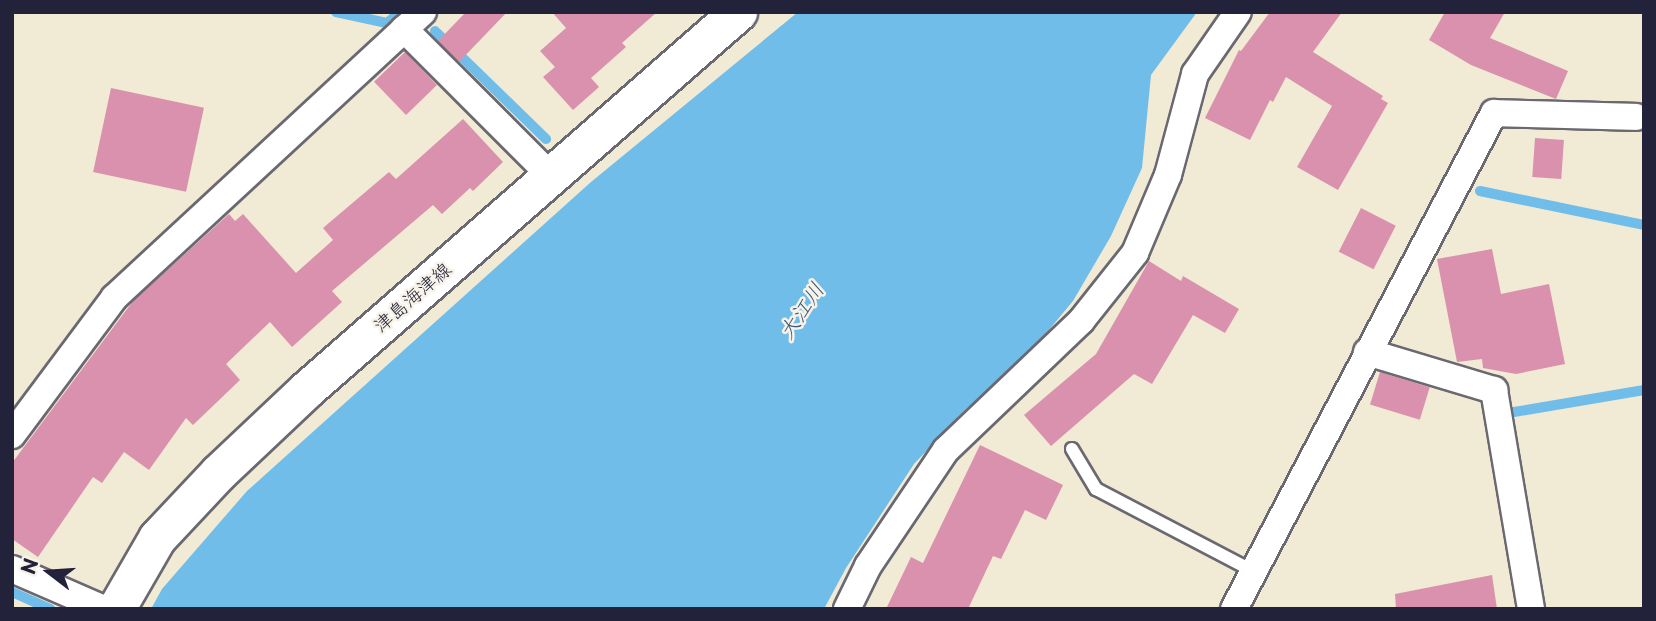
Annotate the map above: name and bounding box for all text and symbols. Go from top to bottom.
street label: 津島海津線 [369,257,455,337]
water label: 大江川 [772,277,828,343]
north arrow [14,537,84,607]
text: N [13,555,45,577]

